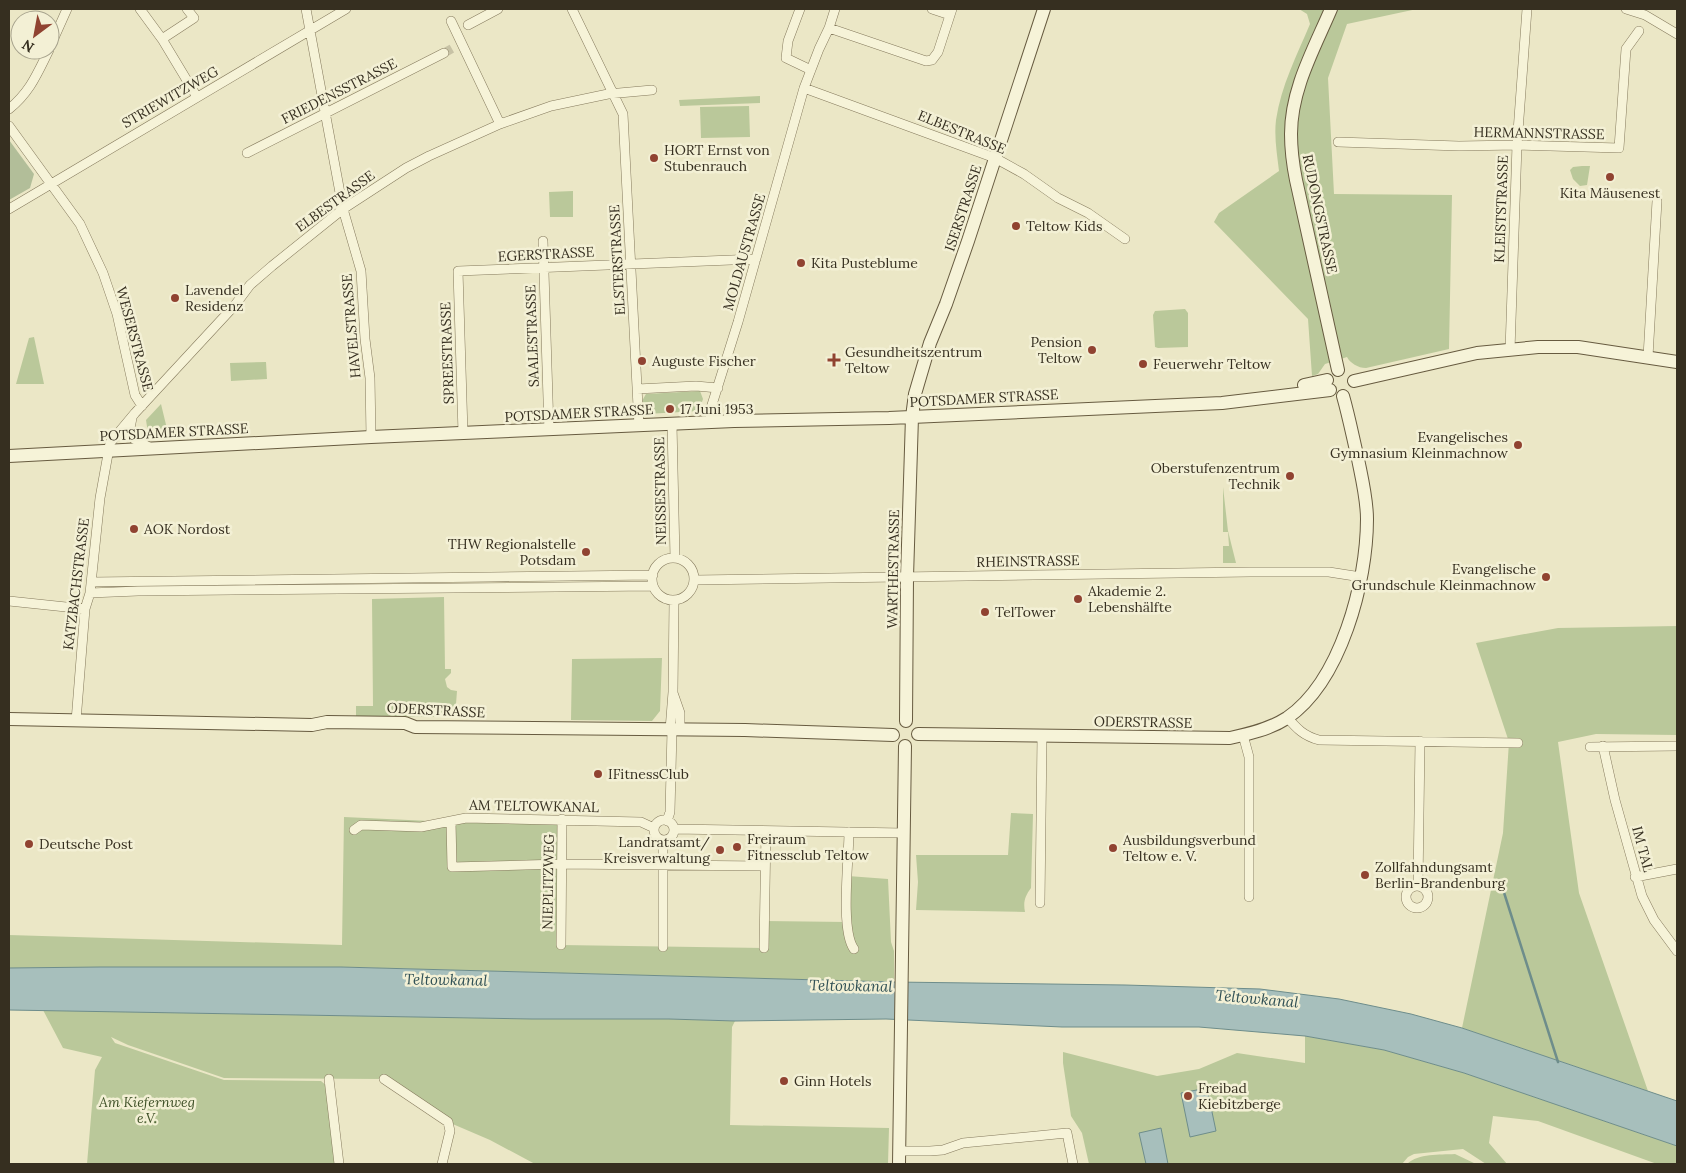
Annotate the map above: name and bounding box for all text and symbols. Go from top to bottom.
north arrow [10,10,60,60]
text: N [19,35,37,57]
street label: FRIEDENSSTRASSE [278,54,400,128]
street label: STRIEWITZWEG [119,62,222,132]
street label: ELBESTRASSE [915,106,1009,158]
street label: HERMANNSTRASSE [1473,123,1605,143]
place label: HORT Ernst von Stubenrauch [664,141,770,175]
marker: HORT Ernst von Stubenrauch [648,152,660,164]
street label: RUDONGSTRASSE [1299,153,1342,276]
street label: KLEISTSTRASSE [1490,155,1512,263]
street label: ISERSTRASSE [941,162,986,254]
street label: ELBESTRASSE [292,166,378,236]
marker: Kita Mäusenest [1604,171,1616,183]
place label: Kita Mäusenest [1560,184,1661,202]
street label: MOLDAUSTRASSE [719,191,769,313]
street label: ELSTERSTRASSE [605,204,629,316]
place label: Teltow Kids [1026,217,1102,235]
marker: Teltow Kids [1010,220,1022,232]
street label: EGERSTRASSE [497,242,595,266]
place label: Kita Pusteblume [811,254,918,272]
marker: Kita Pusteblume [795,257,807,269]
street label: HAVELSTRASSE [337,273,365,379]
place label: Lavendel Residenz [185,281,244,315]
street label: SAALESTRASSE [521,284,543,388]
street label: WESERSTRASSE [112,285,158,394]
marker: Lavendel Residenz [169,292,181,304]
street label: SPREESTRASSE [436,301,458,404]
place label: Pension Teltow [1030,333,1083,367]
place label: Gesundheitszentrum Teltow [845,343,983,377]
marker: Pension Teltow [1086,344,1098,356]
place label: Auguste Fischer [651,352,756,370]
marker: Gesundheitszentrum Teltow [827,353,841,367]
marker: Auguste Fischer [636,355,648,367]
place label: Feuerwehr Teltow [1153,355,1272,373]
marker: Feuerwehr Teltow [1137,358,1149,370]
street label: POTSDAMER STRASSE [909,385,1059,411]
street label: POTSDAMER STRASSE [504,400,654,426]
place label: 17 Juni 1953 [680,400,754,418]
marker: 17 Juni 1953 [664,403,676,415]
street label: POTSDAMER STRASSE [99,419,249,445]
place label: Evangelisches Gymnasium Kleinmachnow [1330,428,1509,462]
street label: NEISSESTRASSE [650,436,670,545]
marker: Evangelisches Gymnasium Kleinmachnow [1512,439,1524,451]
place label: Oberstufenzentrum Technik [1151,459,1280,493]
marker: Oberstufenzentrum Technik [1284,470,1296,482]
street label: WARTHESTRASSE [883,509,903,629]
street label: KATZBACHSTRASSE [59,517,93,651]
place label: AOK Nordost [143,520,231,538]
marker: AOK Nordost [128,523,140,535]
place label: THW Regionalstelle Potsdam [448,535,576,569]
marker: THW Regionalstelle Potsdam [580,546,592,558]
street label: RHEINSTRASSE [976,551,1080,571]
place label: Evangelische Grundschule Kleinmachnow [1352,560,1537,594]
marker: Evangelische Grundschule Kleinmachnow [1540,571,1552,583]
place label: Akademie 2. Lebenshälfte [1087,582,1172,616]
marker: Akademie 2. Lebenshälfte [1072,593,1084,605]
place label: TelTower [995,603,1056,621]
marker: TelTower [979,606,991,618]
street label: ODERSTRASSE [386,698,486,722]
street label: ODERSTRASSE [1094,712,1193,732]
place label: IFitnessClub [608,765,689,783]
marker: IFitnessClub [592,768,604,780]
street label: AM TELTOWKANAL [468,796,599,816]
street label: IM TAL [1628,824,1658,874]
place label: Freiraum Fitnessclub Teltow [747,830,870,864]
place label: Ausbildungsverbund Teltow e. V. [1122,831,1256,865]
street label: NIEPLITZWEG [538,833,558,930]
place label: Landratsamt/ Kreisverwaltung [604,833,710,867]
place label: Deutsche Post [39,835,133,853]
marker: Deutsche Post [23,838,35,850]
marker: Freiraum Fitnessclub Teltow [731,841,743,853]
marker: Ausbildungsverbund Teltow e. V. [1107,842,1119,854]
marker: Landratsamt/ Kreisverwaltung [714,844,726,856]
place label: Zollfahndungsamt Berlin-Brandenburg [1375,858,1505,892]
marker: Zollfahndungsamt Berlin-Brandenburg [1359,869,1371,881]
water label: Teltowkanal [404,969,489,990]
water label: Teltowkanal [809,975,894,996]
water label: Teltowkanal [1215,985,1300,1012]
place label: Ginn Hotels [794,1072,871,1090]
marker: Ginn Hotels [778,1075,790,1087]
place label: Freibad Kiebitzberge [1198,1079,1281,1113]
marker: Freibad Kiebitzberge [1182,1090,1194,1102]
park label: Am Kiefernweg e.V. [98,1093,195,1127]

